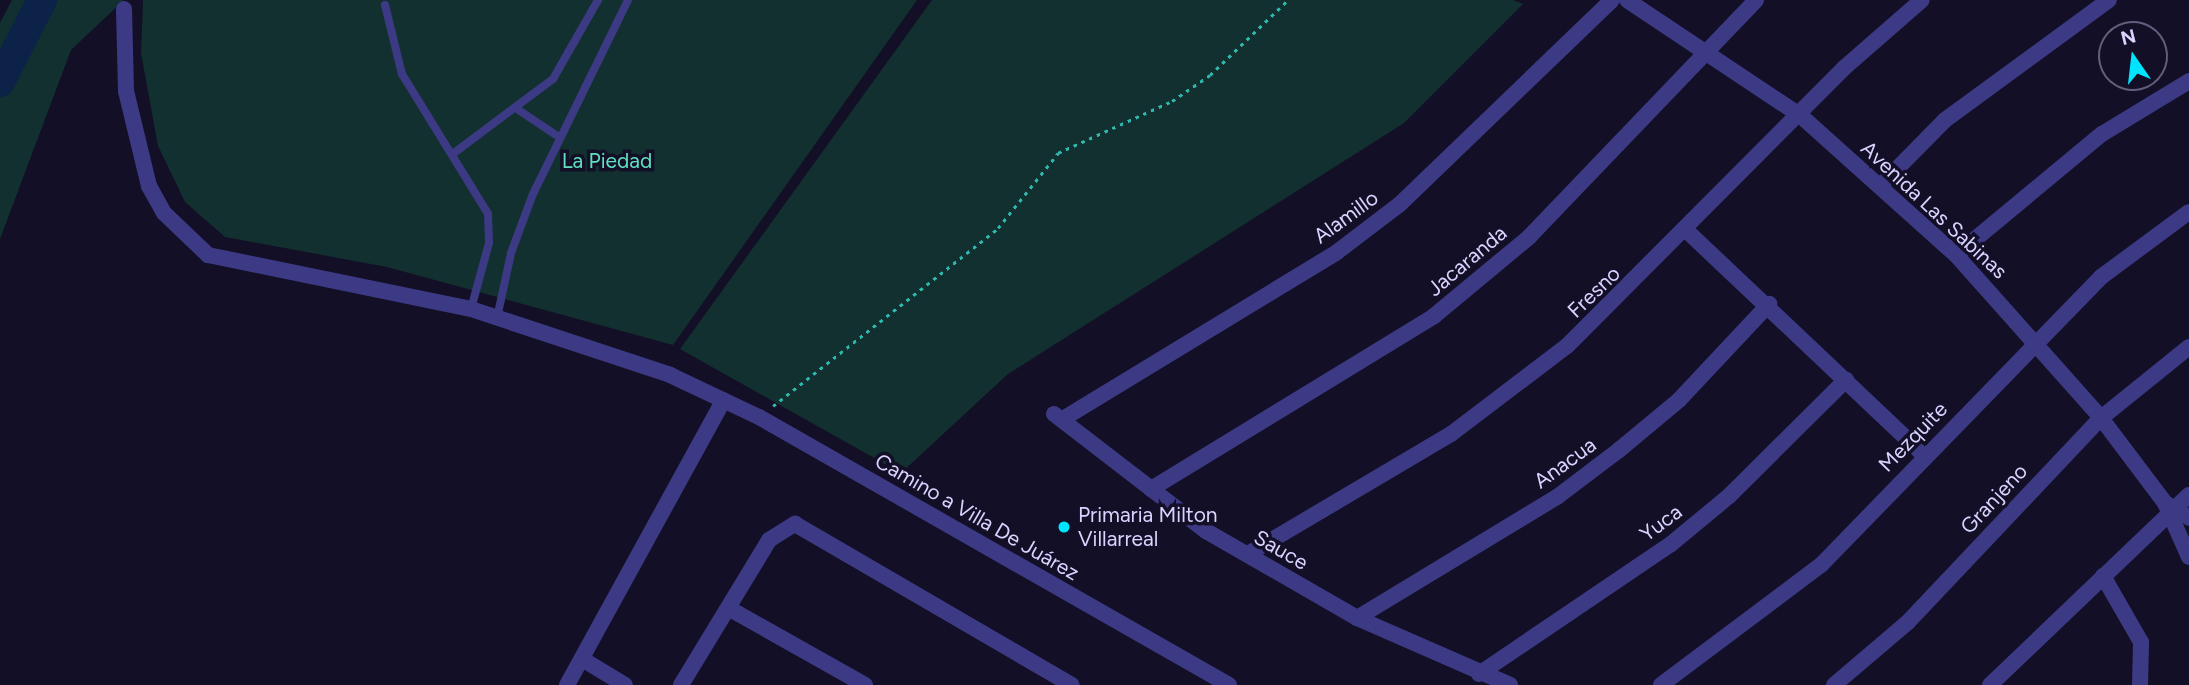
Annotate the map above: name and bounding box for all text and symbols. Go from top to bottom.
north arrow [2098,21,2168,91]
text: N [2118,24,2138,50]
street label: Avenida Las Sabinas [1856,136,2012,284]
park label: La Piedad [562,148,652,174]
street label: Alamillo [1309,185,1383,249]
street label: Jacaranda [1422,220,1512,302]
street label: Fresno [1562,261,1626,323]
street label: Mezquite [1874,397,1952,477]
street label: Anacua [1529,432,1601,494]
street label: Camino a Villa De Juárez [871,448,1083,586]
street label: Granjeno [1955,459,2033,539]
street label: Yuca [1635,499,1687,547]
place label: Primaria Milton Villarreal [1078,502,1218,552]
marker: Primaria Milton Villarreal [1056,519,1072,535]
street label: Sauce [1250,525,1312,575]

